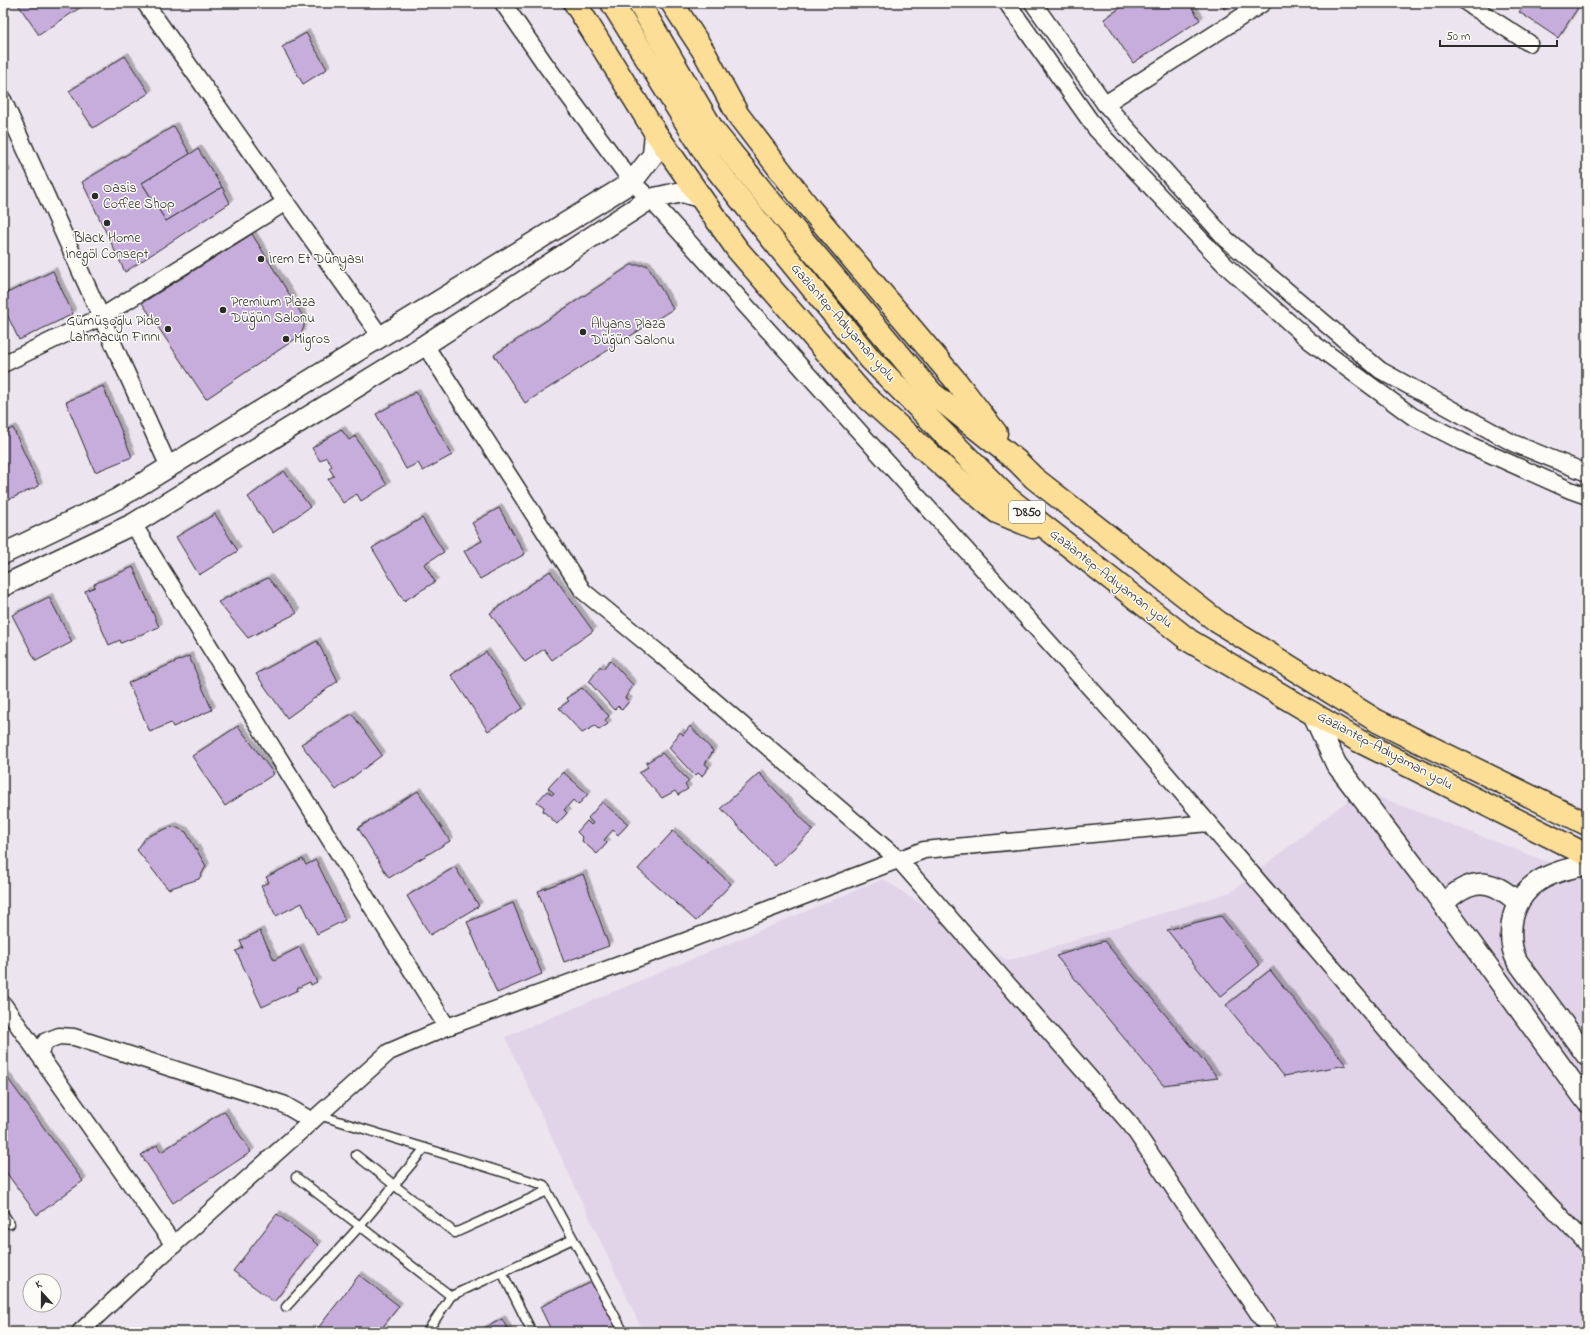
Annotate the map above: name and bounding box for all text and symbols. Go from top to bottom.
scale bar [1440,22,1557,48]
text: 50 m [1446,28,1470,46]
place label: Oasis Coffee Shop [103,178,175,215]
marker: Oasis Coffee Shop [90,191,100,201]
marker: Black Home İnegöl Consept [102,218,112,228]
place label: Black Home İnegöl Consept [65,228,149,266]
place label: İrem Et Dünyası [269,249,364,271]
marker: İrem Et Dünyası [256,254,266,264]
street label: Gaziantep-Adıyaman yolu [785,259,901,388]
place label: Premium Plaza Düğün Salonu [230,292,315,330]
marker: Premium Plaza Düğün Salonu [218,305,228,315]
place label: Gümüşoğlu Pide Lahmacun Fırını [67,311,161,348]
place label: Alyans Plaza Düğün Salonu [590,314,675,352]
marker: Gümüşoğlu Pide Lahmacun Fırını [163,324,173,334]
marker: Alyans Plaza Düğün Salonu [578,327,588,337]
place label: Migros [294,329,330,351]
marker: Migros [281,334,291,344]
road number: D850 [1009,501,1045,523]
street label: Gaziantep-Adıyaman yolu [1044,524,1177,635]
street label: Gaziantep-Adıyaman yolu [1313,706,1457,797]
north arrow [22,1273,62,1313]
text: K [33,1276,45,1293]

